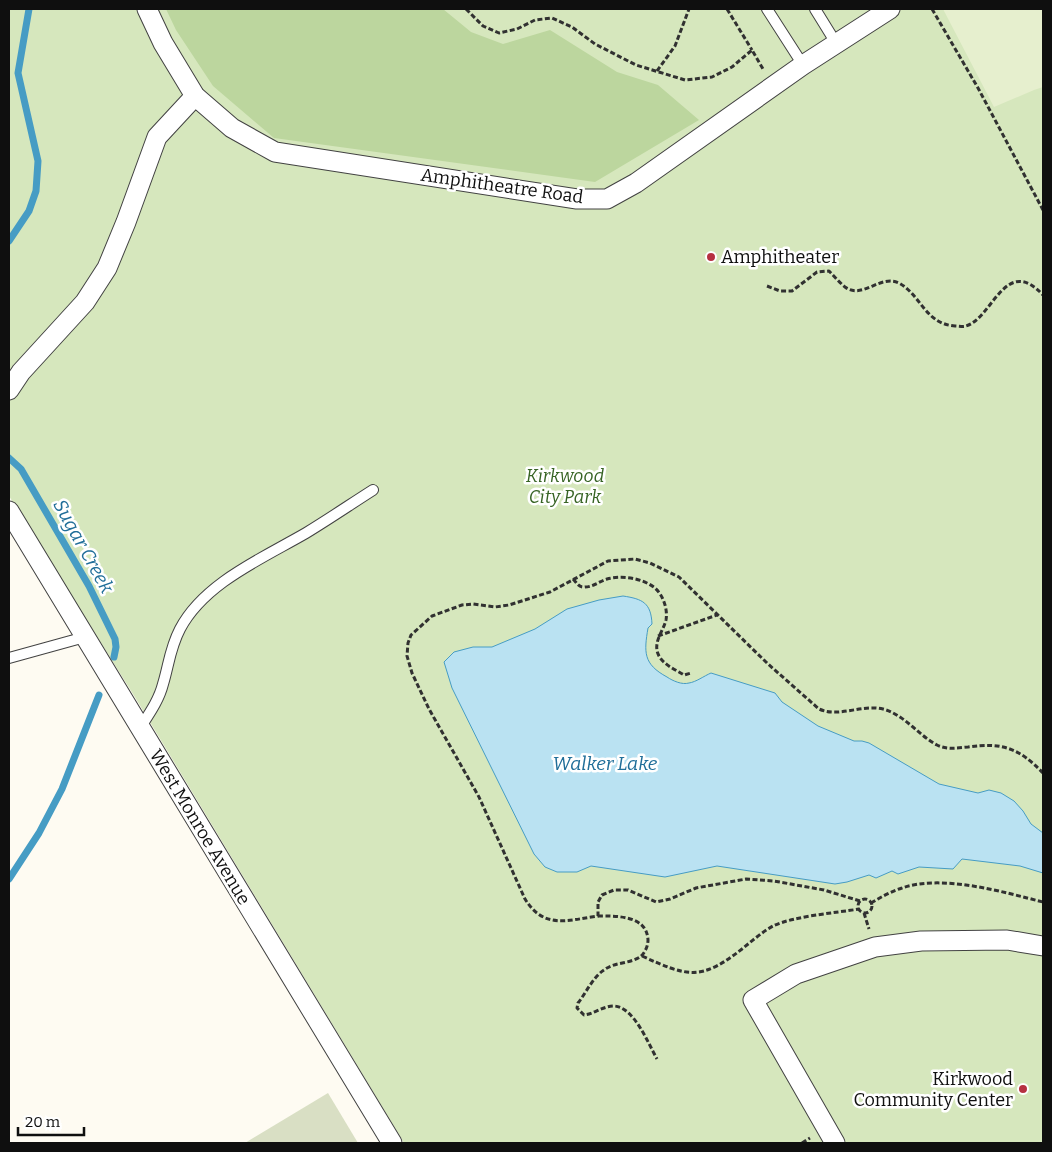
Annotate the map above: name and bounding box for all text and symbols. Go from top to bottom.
street label: Amphitheatre Road [419,164,585,208]
place label: Amphitheater [721,246,839,268]
marker: Amphitheater [705,251,717,263]
park label: Kirkwood City Park [526,465,605,508]
water label: Sugar Creek [48,495,119,598]
street label: West Monroe Avenue [145,745,255,909]
water label: Walker Lake [553,752,658,775]
place label: Kirkwood Community Center [853,1068,1013,1111]
marker: Kirkwood Community Center [1017,1083,1029,1095]
scale bar [18,1104,84,1136]
text: 20 m [25,1113,61,1131]

